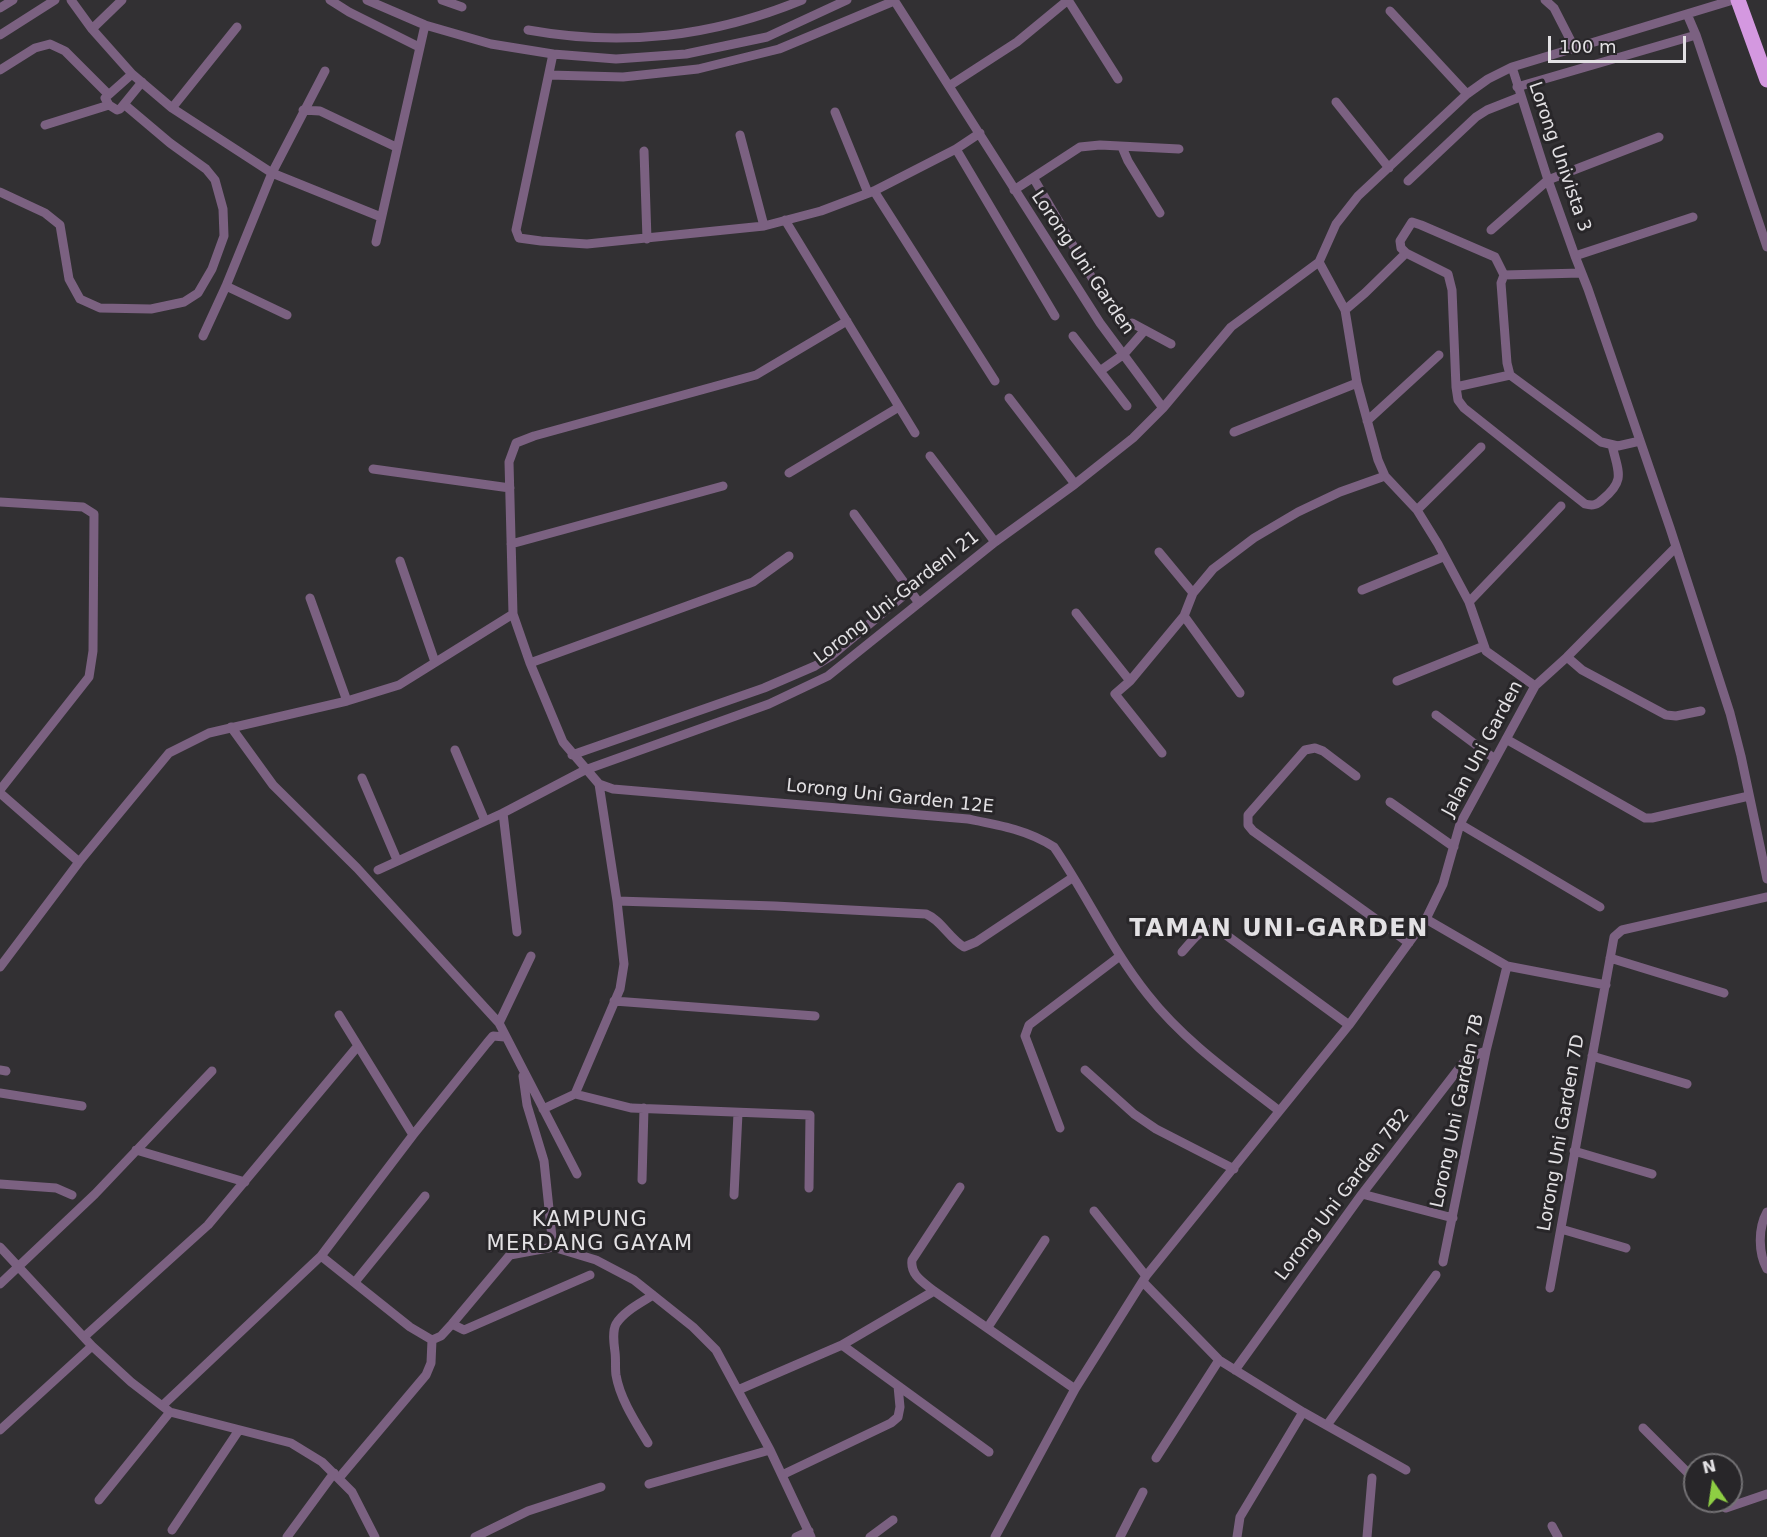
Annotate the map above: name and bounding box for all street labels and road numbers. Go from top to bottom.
street label: Lorong Univista 3 [1523,79,1595,235]
street label: Lorong Uni Garden [1026,187,1138,339]
street label: Lorong Uni-Gardenl 21 [810,527,984,669]
street label: Jalan Uni Garden [1438,677,1528,821]
street label: Lorong Uni Garden 12E [785,775,995,819]
street label: Lorong Uni Garden 7B [1427,1012,1489,1210]
street label: Lorong Uni Garden 7D [1534,1033,1590,1233]
street label: Lorong Uni Garden 7B2 [1271,1105,1415,1285]

